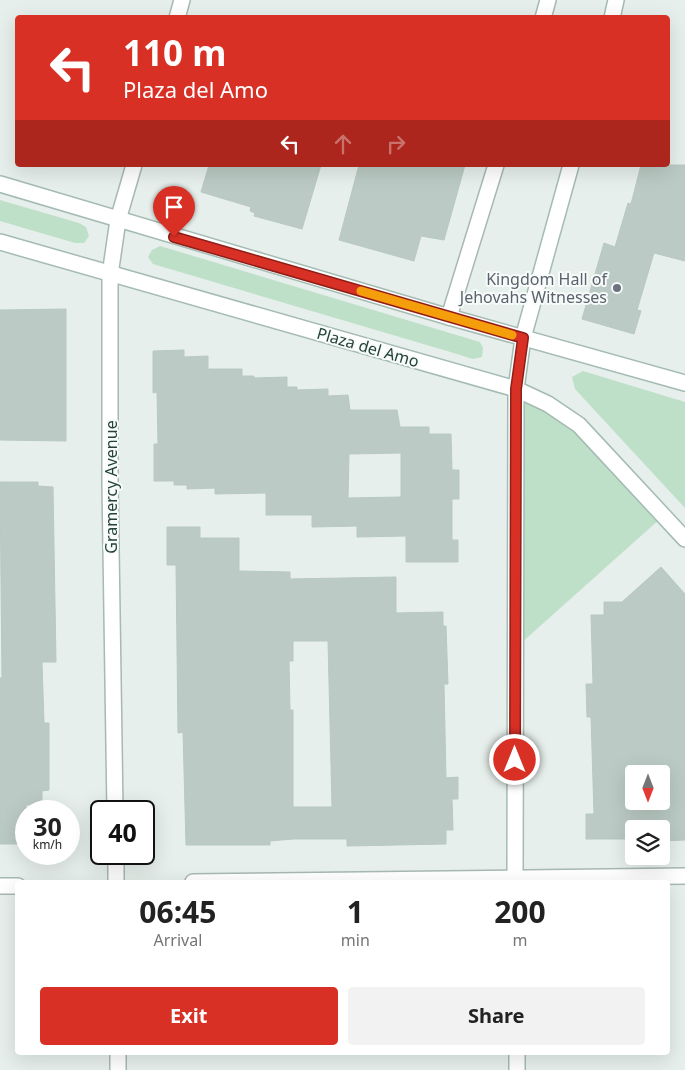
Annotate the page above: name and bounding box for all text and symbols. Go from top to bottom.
text: 110 m [123,29,226,76]
icon: left [40,35,105,100]
text: Plaza del Amo [123,74,268,104]
icon: left [276,130,304,158]
icon: ahead [329,130,357,158]
icon: right [382,130,410,158]
pin [153,186,195,237]
icon: arrive [160,193,188,221]
place label: Kingdom Hall of Jehovahs Witnesses [458,268,608,308]
marker: Kingdom Hall of Jehovahs Witnesses [611,282,623,294]
street label: Plaza del Amo [314,322,422,372]
street label: Gramercy Avenue [100,420,122,554]
position arrow [488,733,540,785]
north arrow [625,765,670,810]
map controls [625,765,670,865]
speed limit sign: 40 [90,800,155,865]
text: 30 [33,809,62,843]
button: layers [625,820,670,865]
text: km/h [33,836,62,853]
text: 06:45 [139,891,216,932]
text: 1 [347,891,364,932]
text: 200 [494,891,546,932]
text: Arrival [153,929,202,951]
text: min [341,929,370,951]
text: m [512,929,527,951]
button: Exit [40,987,338,1045]
button: Share [348,987,645,1045]

